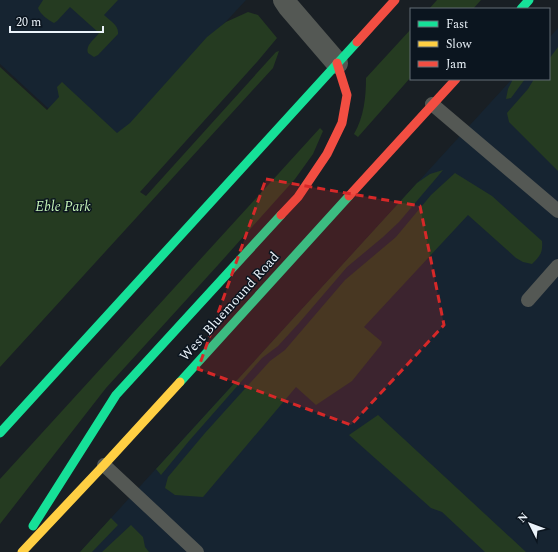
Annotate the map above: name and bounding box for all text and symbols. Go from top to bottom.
scale bar [10,8,103,34]
legend [410,8,550,80]
text: 20 m [16,13,41,32]
text: Fast [446,15,468,34]
text: Slow [446,35,472,54]
text: Jam [446,55,467,74]
park label: Eble Park [35,196,91,217]
street label: West Bluemound Road [174,247,284,366]
north arrow [510,504,550,544]
text: N [514,509,532,527]

